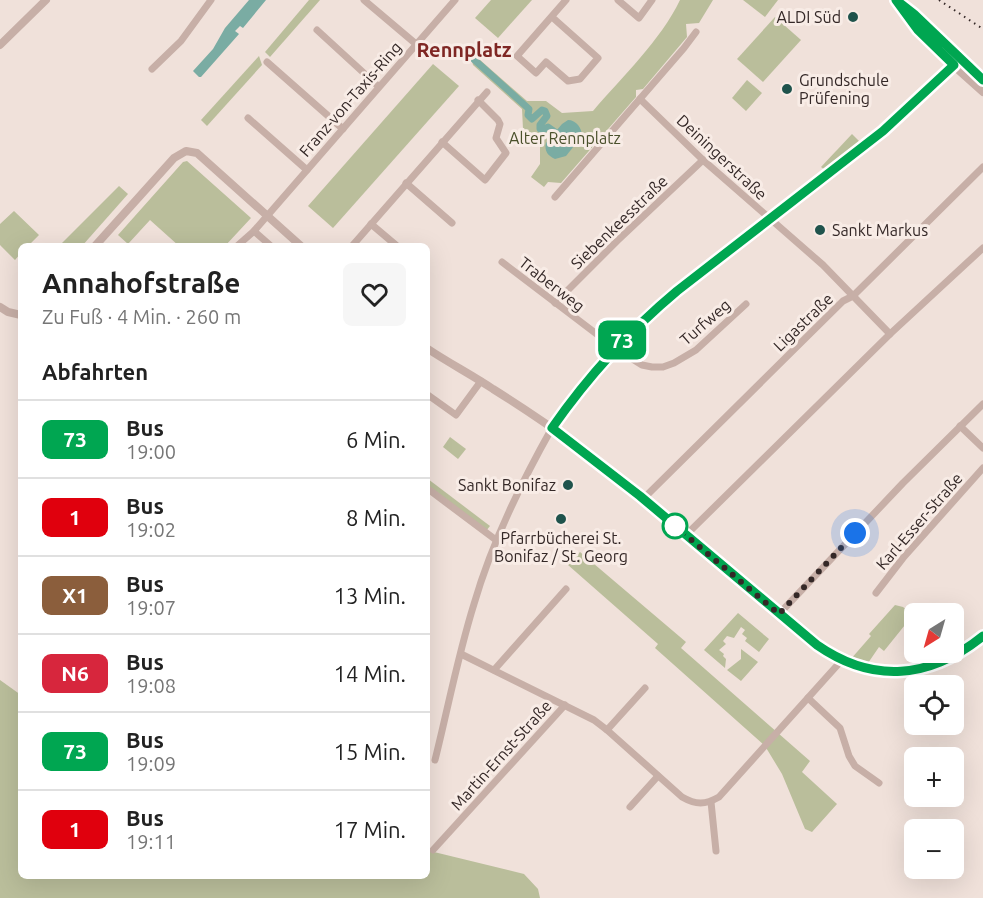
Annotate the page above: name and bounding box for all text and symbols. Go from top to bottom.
place label: ALDI Süd [777,8,841,26]
marker: ALDI Süd [846,10,860,24]
street label: Franz-von-Taxis-Ring [295,38,405,160]
district label: Rennplatz [416,38,512,61]
place label: Grundschule Prüfening [799,71,889,107]
marker: Grundschule Prüfening [780,82,794,96]
street label: Deiningerstraße [673,111,771,203]
park label: Alter Rennplatz [509,129,621,147]
street label: Siebenkeesstraße [567,171,671,273]
place label: Sankt Markus [832,221,928,239]
marker: Sankt Markus [813,223,827,237]
street label: Traberweg [516,253,588,315]
button: heart [343,263,406,326]
text: Annahofstraße [42,267,240,298]
street label: Ligastraße [770,289,836,355]
street label: Turfweg [676,295,734,349]
text: Zu Fuß · 4 Min. · 260 m [42,305,241,328]
line badge: 73 [595,320,649,360]
text: 73 [610,328,634,352]
text: Abfahrten [42,359,148,384]
text: Bus [126,415,164,440]
text: 73 [63,427,87,451]
text: 6 Min. [346,427,406,452]
text: 19:00 [126,440,176,463]
street label: Karl-Esser-Straße [872,469,966,573]
place label: Sankt Bonifaz [458,476,556,494]
marker: Sankt Bonifaz [561,478,575,492]
text: Bus [126,493,164,518]
text: 1 [69,505,81,529]
text: 8 Min. [346,505,406,530]
marker: Pfarrbücherei St. Bonifaz / St. Georg [554,512,568,526]
unlabelled marker [662,513,688,539]
text: 19:02 [126,518,176,541]
your location [840,518,870,548]
place label: Pfarrbücherei St. Bonifaz / St. Georg [494,529,628,565]
text: Bus [126,571,164,596]
text: X1 [62,583,88,607]
text: 13 Min. [334,583,406,608]
text: 19:07 [126,596,176,619]
north arrow [904,603,964,663]
map controls [904,603,964,879]
text: Bus [126,649,164,674]
text: N6 [61,661,89,685]
text: 14 Min. [334,661,406,686]
text: 19:08 [126,674,176,697]
button: locate [904,675,964,735]
street label: Martin-Ernst-Straße [447,697,555,813]
text: Bus [126,727,164,752]
text: 73 [63,739,87,763]
text: 15 Min. [334,739,406,764]
button: + [904,747,964,807]
text: 19:09 [126,752,176,775]
text: Bus [126,805,164,830]
text: 1 [69,817,81,841]
text: 17 Min. [334,817,406,842]
button: − [904,819,964,879]
text: 19:11 [126,830,176,853]

